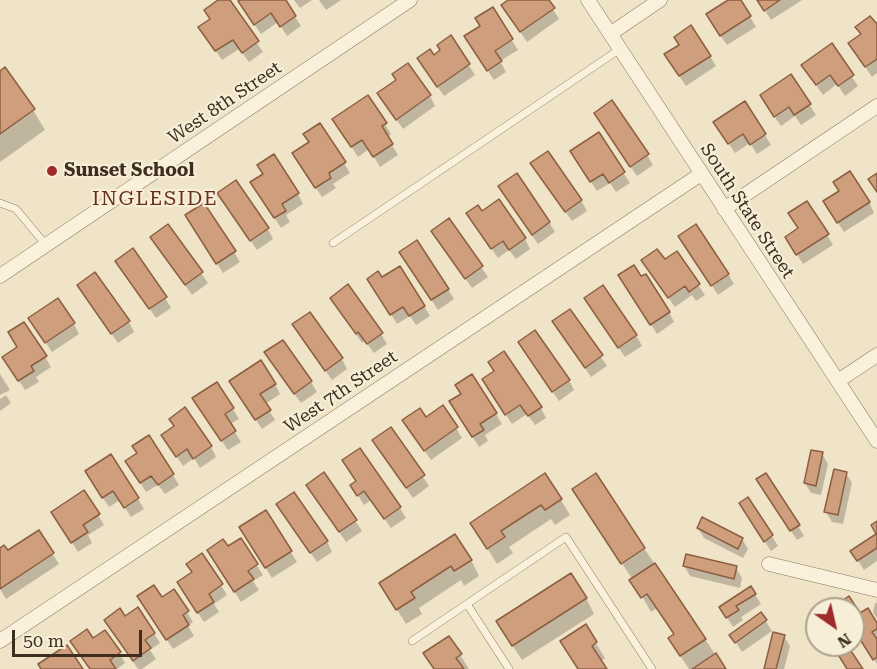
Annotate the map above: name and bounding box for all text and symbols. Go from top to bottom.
street label: West 8th Street [164,57,286,149]
street label: South State Street [695,139,799,283]
place label: Sunset School [64,160,194,182]
marker: Sunset School [45,164,59,178]
district label: INGLESIDE [92,187,218,211]
street label: West 7th Street [280,346,402,438]
north arrow [805,597,865,657]
scale bar [15,618,146,656]
text: N [834,629,855,652]
text: 50 m [23,630,64,651]

